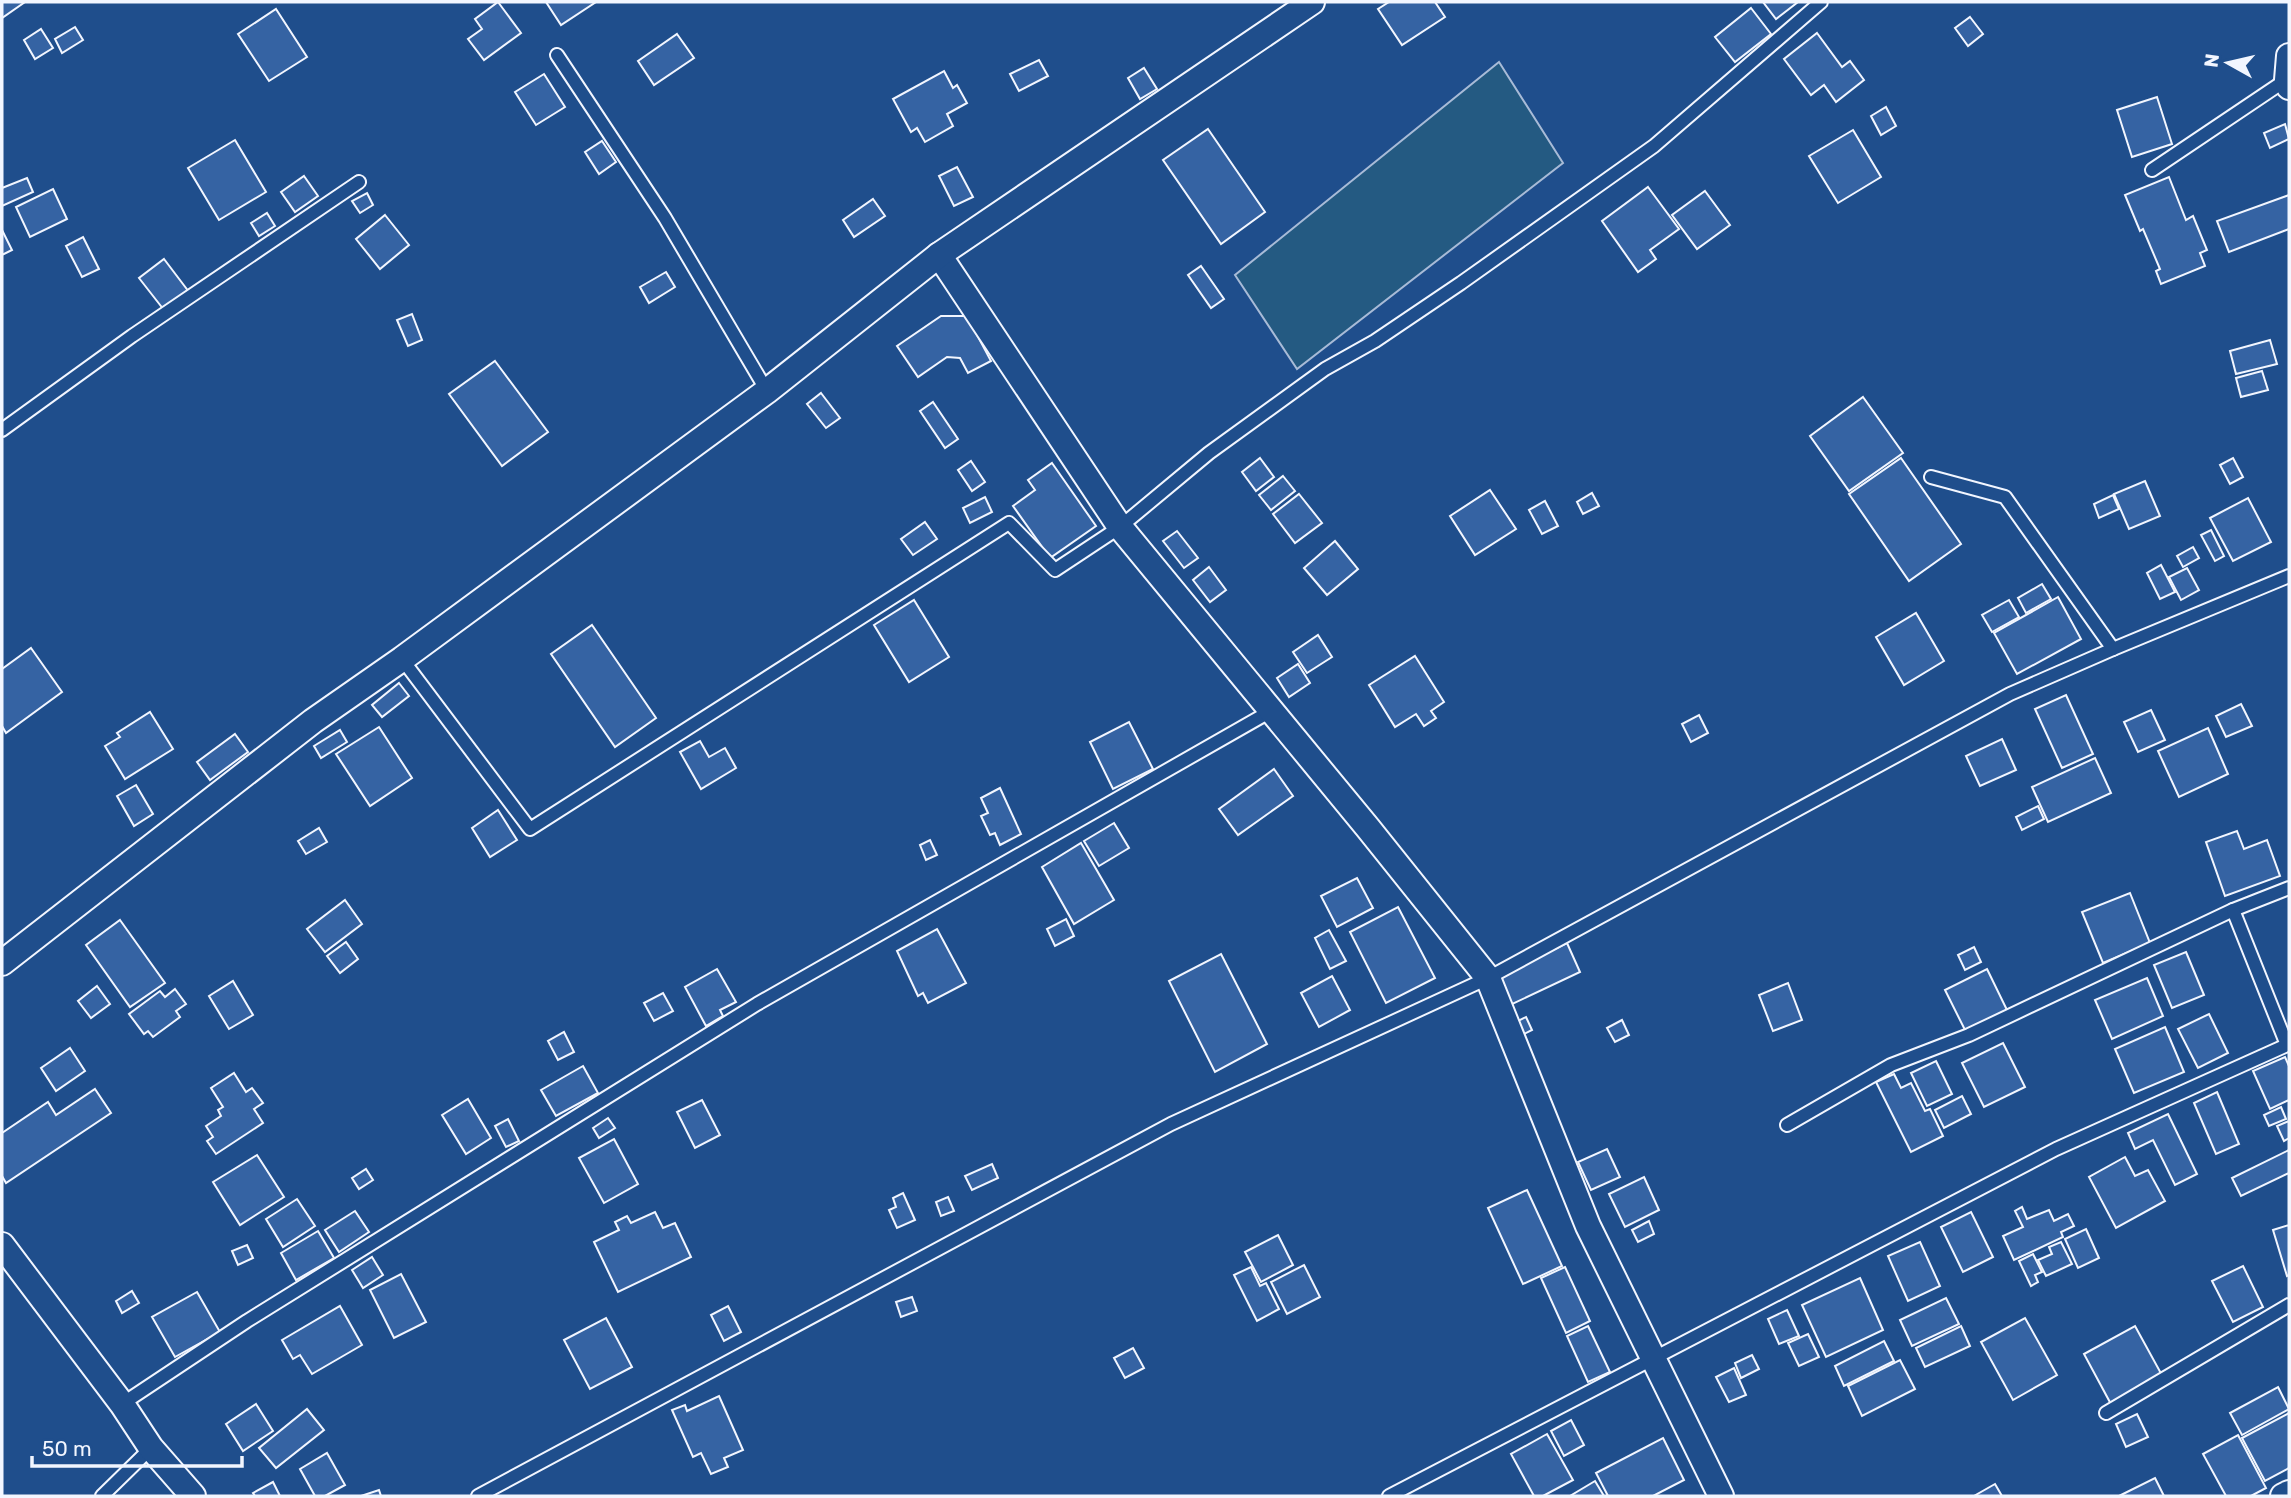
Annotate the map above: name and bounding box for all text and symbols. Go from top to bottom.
north arrow [2193,28,2263,98]
text: N [2199,52,2224,69]
scale bar [32,1424,242,1468]
text: 50 m [42,1436,92,1461]

